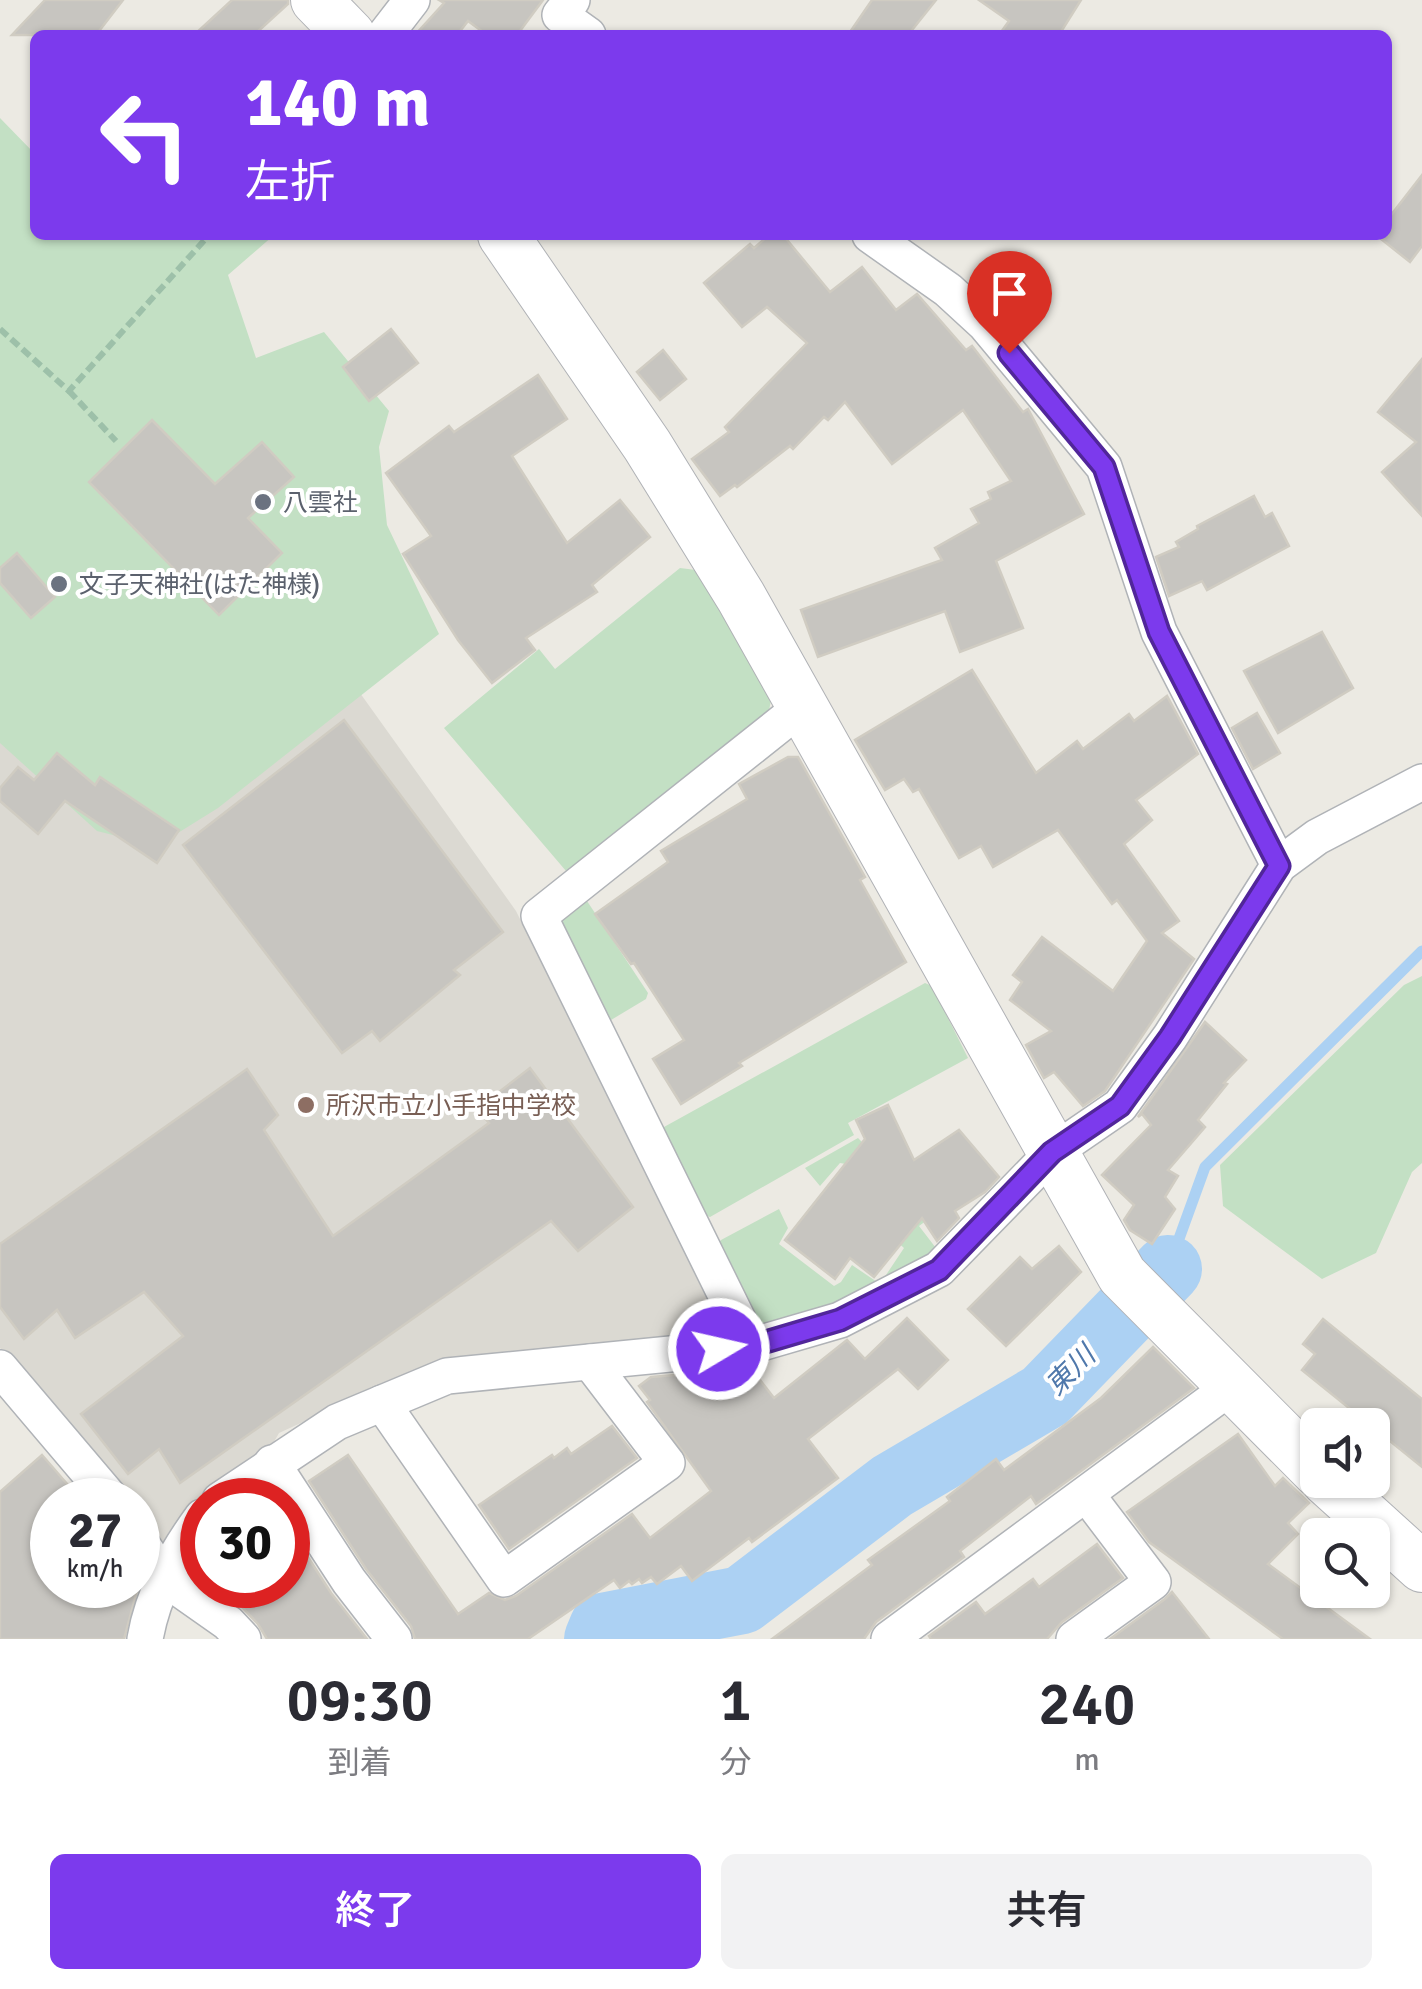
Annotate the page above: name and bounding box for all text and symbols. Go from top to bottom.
text: 140 m [245,59,430,145]
icon: left [80,70,210,200]
text: 左折 [245,155,335,210]
pin [967,251,1052,354]
icon: arrive [982,266,1037,321]
place label: 八雲社 [283,487,358,518]
marker: 八雲社 [252,491,274,513]
place label: 文子天神社(はた神様) [79,569,320,600]
marker: 文子天神社(はた神様) [48,573,70,595]
place label: 所沢市立小手指中学校 [326,1090,576,1121]
marker: 所沢市立小手指中学校 [295,1094,317,1116]
position arrow [667,1297,771,1401]
water label: 東川 [1039,1337,1105,1403]
map controls [1300,1408,1390,1608]
button: sound [1300,1408,1390,1498]
speed limit sign: 30 [180,1478,310,1608]
text: 27 [68,1500,122,1562]
button: search [1300,1518,1390,1608]
text: km/h [67,1553,123,1584]
text: 09:30 [286,1664,433,1738]
text: 1 [719,1664,752,1738]
text: 240 [1038,1668,1136,1742]
text: m [1074,1740,1100,1779]
text: 到着 [328,1743,392,1782]
text: 分 [720,1743,752,1782]
button: 終了 [50,1854,701,1969]
button: 共有 [721,1854,1372,1969]

